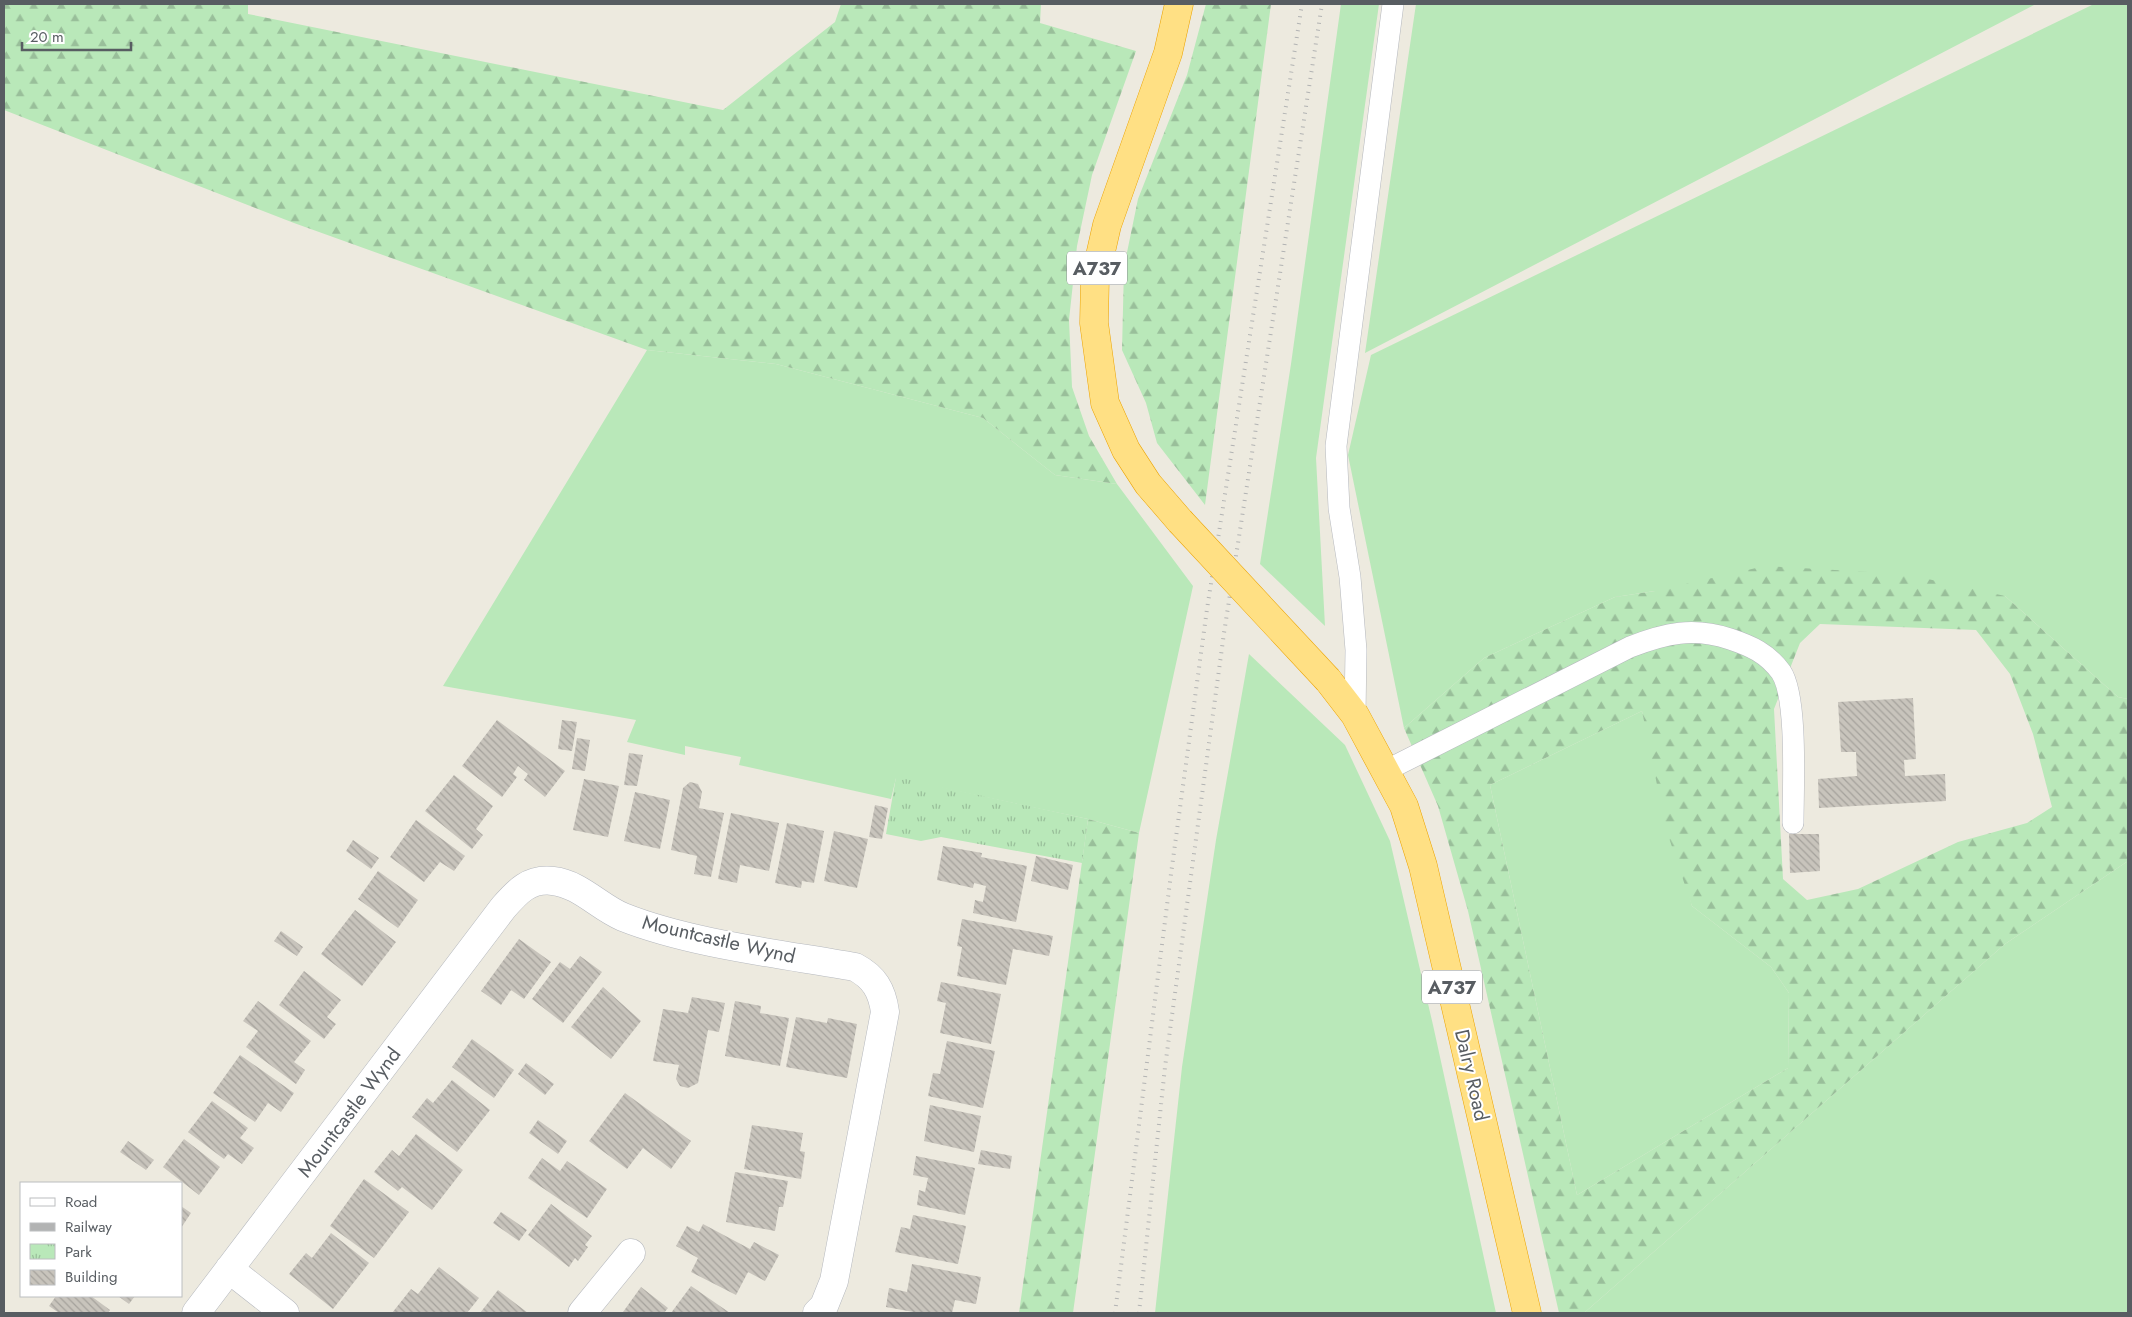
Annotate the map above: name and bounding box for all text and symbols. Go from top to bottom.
scale bar [22,20,131,52]
text: 20 m [30,26,64,48]
road number: A737 [1067,252,1127,284]
street label: Mountcastle Wynd [639,908,798,971]
road number: A737 [1422,970,1482,1004]
street label: Dalry Road [1447,1026,1496,1124]
street label: Mountcastle Wynd [291,1041,408,1183]
legend [20,1182,182,1297]
text: Road [65,1191,97,1213]
text: Railway [65,1216,112,1238]
text: Park [65,1241,92,1263]
text: Building [65,1266,117,1288]

